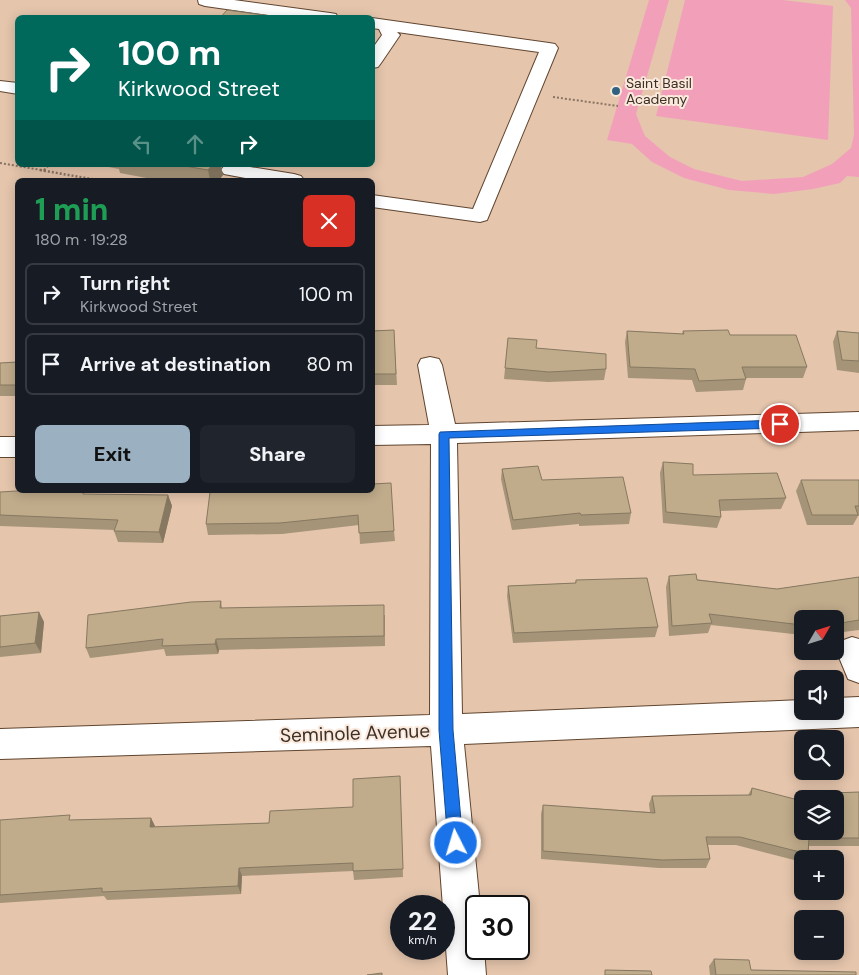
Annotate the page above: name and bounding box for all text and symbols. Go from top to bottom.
text: 100 m [118,30,221,76]
icon: right [35,35,100,100]
text: Kirkwood Street [118,74,280,103]
place label: Saint Basil Academy [626,74,692,108]
marker: Saint Basil Academy [610,85,622,97]
icon: left [128,130,156,158]
icon: ahead [181,130,209,158]
icon: right [234,130,262,158]
text: 1 min [35,190,108,229]
button: close [303,195,355,247]
text: 180 m · 19:28 [35,229,128,250]
text: Turn right [80,271,170,296]
icon: right [37,280,65,308]
text: 100 m [299,282,353,307]
text: Kirkwood Street [80,296,198,317]
icon: arrive [37,350,65,378]
text: Arrive at destination [80,352,271,377]
text: 80 m [306,352,353,377]
pin [759,403,801,445]
icon: arrive [766,410,794,438]
button: Exit [35,425,190,483]
button: Share [200,425,355,483]
north arrow [794,610,844,660]
map controls [794,610,844,960]
button: sound [794,670,844,720]
street label: Seminole Avenue [280,718,430,748]
button: search [794,730,844,780]
button: layers [794,790,844,840]
position arrow [429,816,481,868]
button: + [794,850,844,900]
speed limit sign: 30 [465,895,530,960]
text: 22 [408,905,437,938]
button: − [794,910,844,960]
text: km/h [408,932,437,948]

